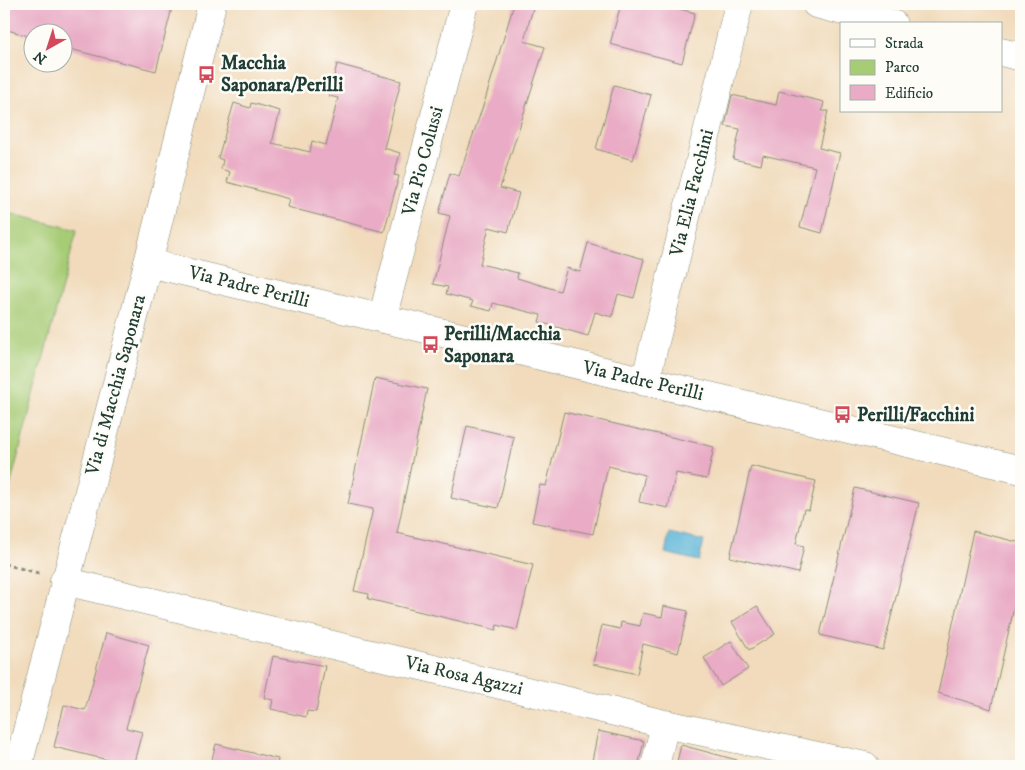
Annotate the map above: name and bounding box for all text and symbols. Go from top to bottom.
north arrow [22,22,72,72]
legend [840,22,1002,112]
text: Strada [885,34,924,53]
text: N [30,46,51,68]
place label: Macchia Saponara/Perilli [221,52,343,97]
text: Parco [885,58,919,77]
bus stop icon: Macchia Saponara/Perilli [197,64,217,84]
text: Edificio [885,84,933,103]
street label: Via Pio Colussi [397,104,449,219]
street label: Via Elia Facchini [665,127,719,260]
street label: Via Padre Perilli [185,261,312,313]
street label: Via di Macchia Saponara [81,292,151,479]
place label: Perilli/Macchia Saponara [444,323,562,368]
bus stop icon: Perilli/Macchia Saponara [420,335,440,355]
street label: Via Padre Perilli [579,356,706,406]
place label: Perilli/Facchini [857,404,974,427]
bus stop icon: Perilli/Facchini [833,405,853,425]
street label: Via Rosa Agazzi [402,651,525,701]

